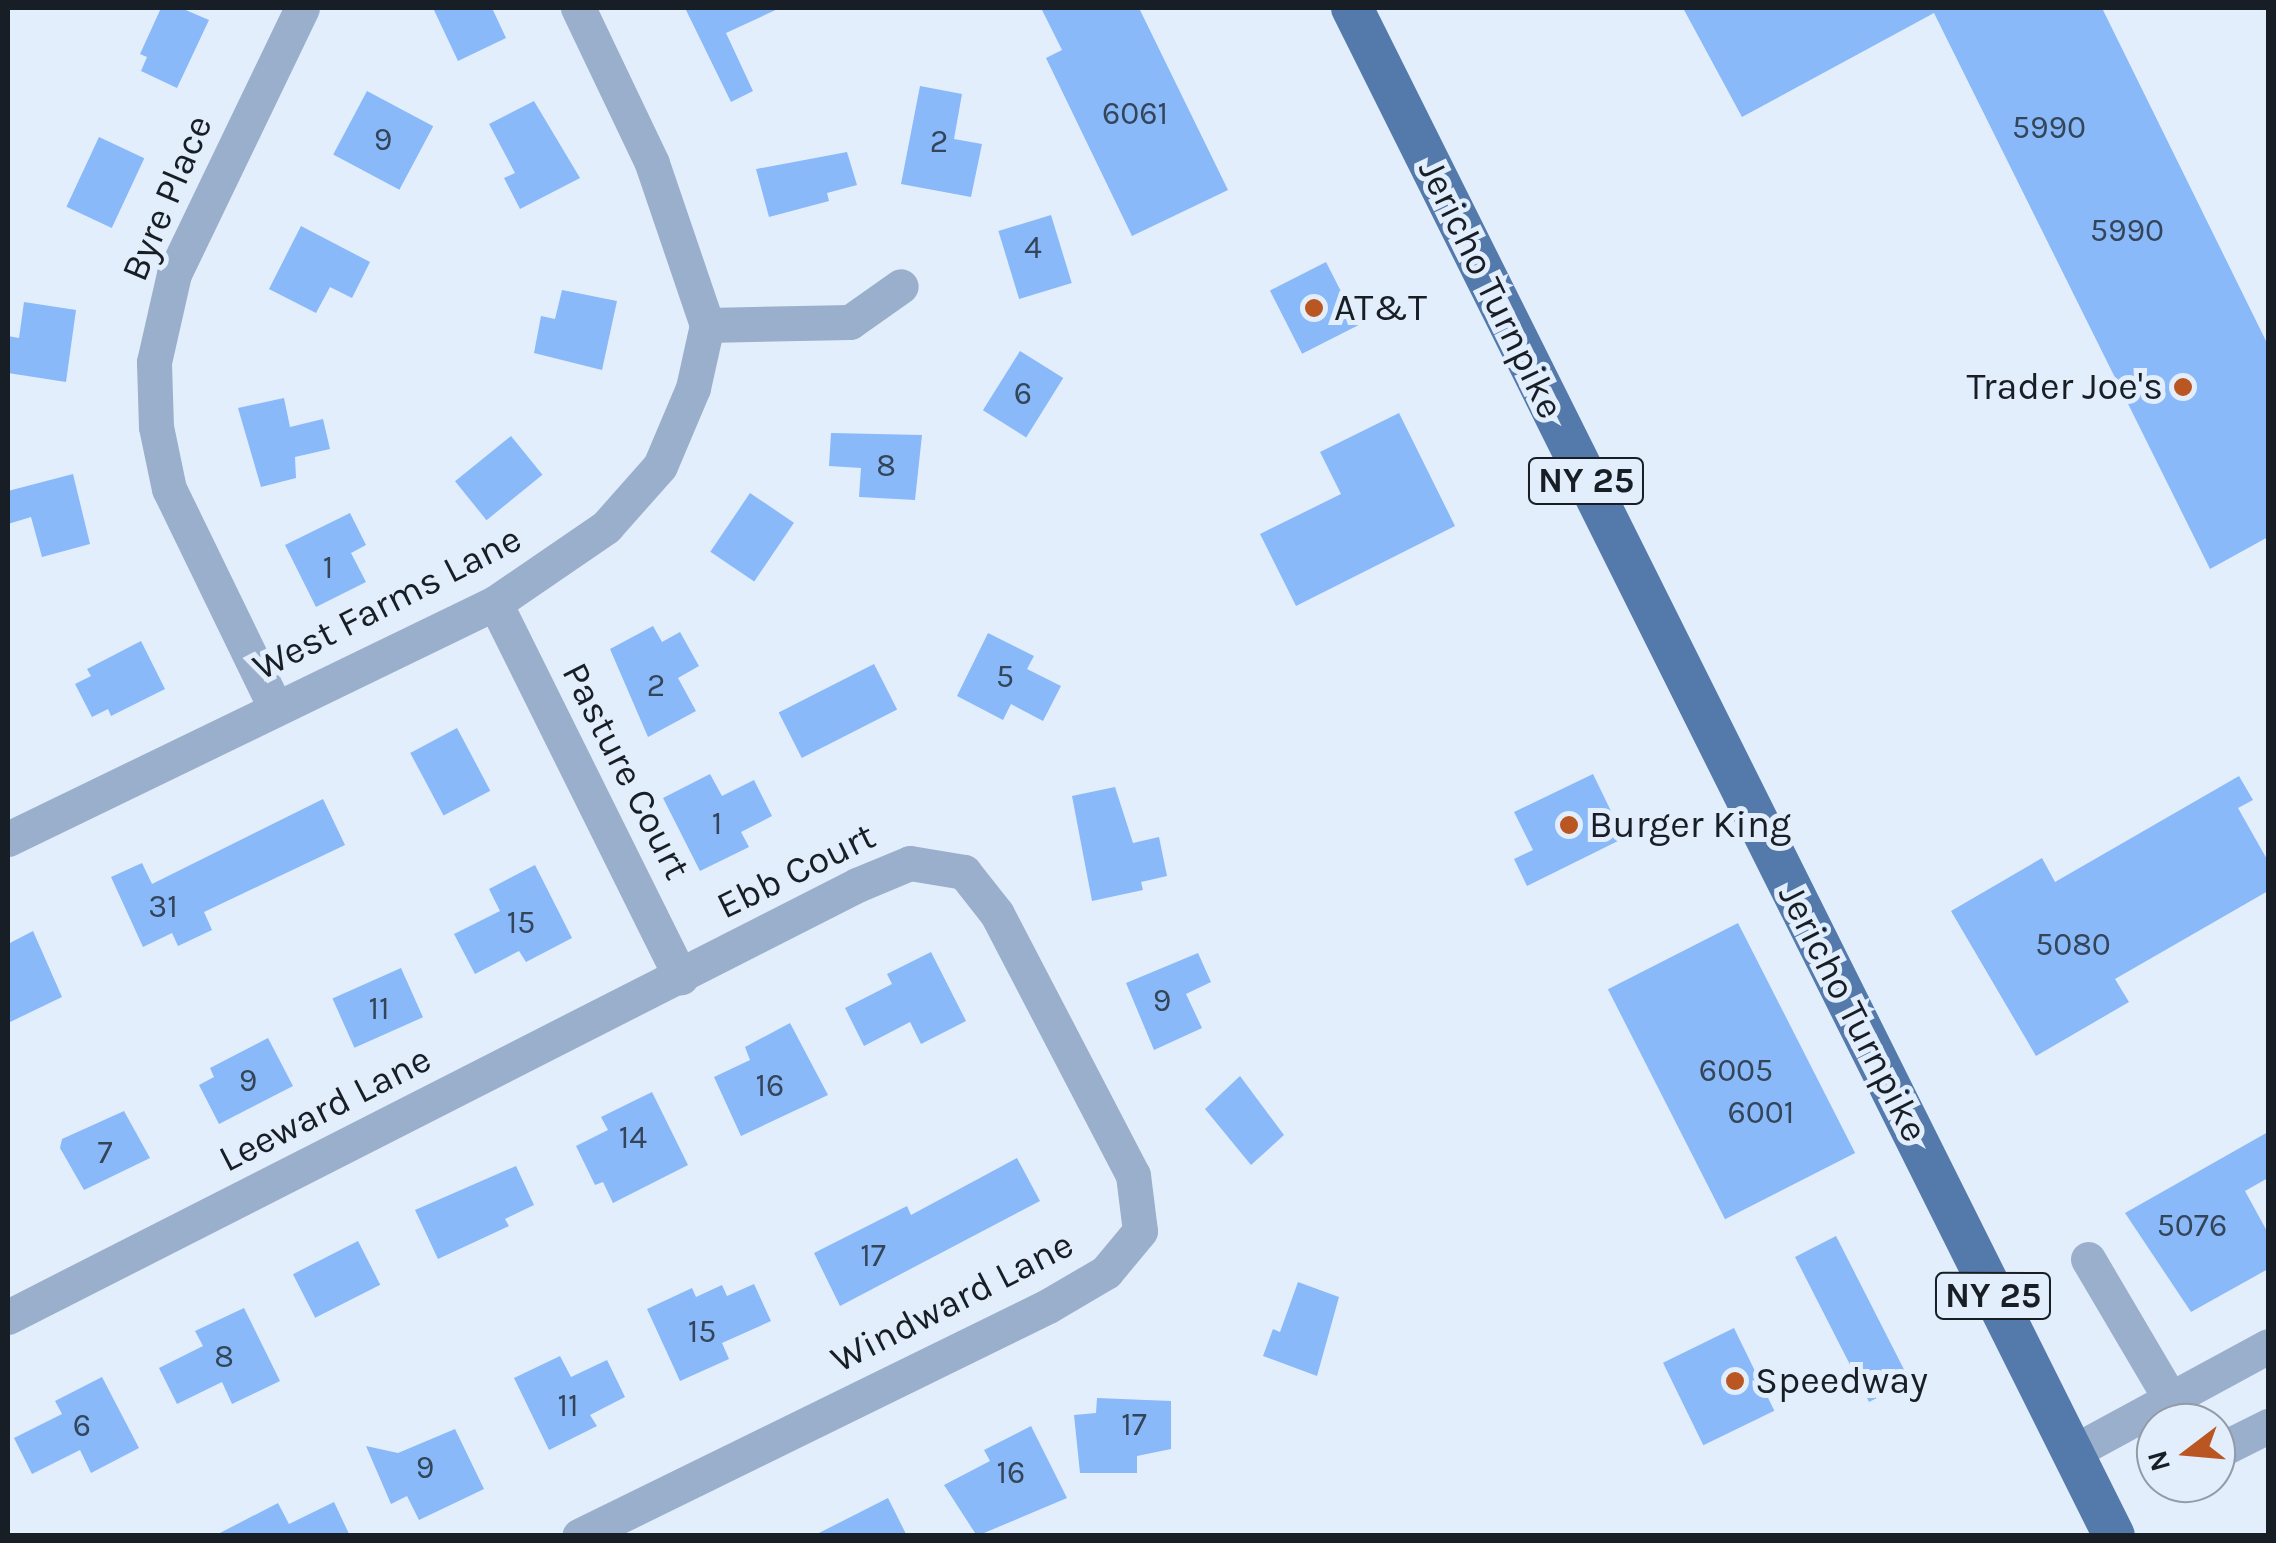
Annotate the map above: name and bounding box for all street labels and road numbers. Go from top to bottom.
street label: Byre Place [112,108,222,288]
street label: Jericho Turnpike [1409,152,1573,426]
road number: NY 25 [1526,451,1646,511]
street label: West Farms Lane [245,516,529,690]
street label: Pasture Court [552,655,700,887]
street label: Ebb Court [709,813,883,929]
street label: Jericho Turnpike [1768,877,1938,1149]
street label: Leeward Lane [211,1036,439,1182]
street label: Windward Lane [823,1221,1081,1383]
road number: NY 25 [1933,1266,2053,1326]

